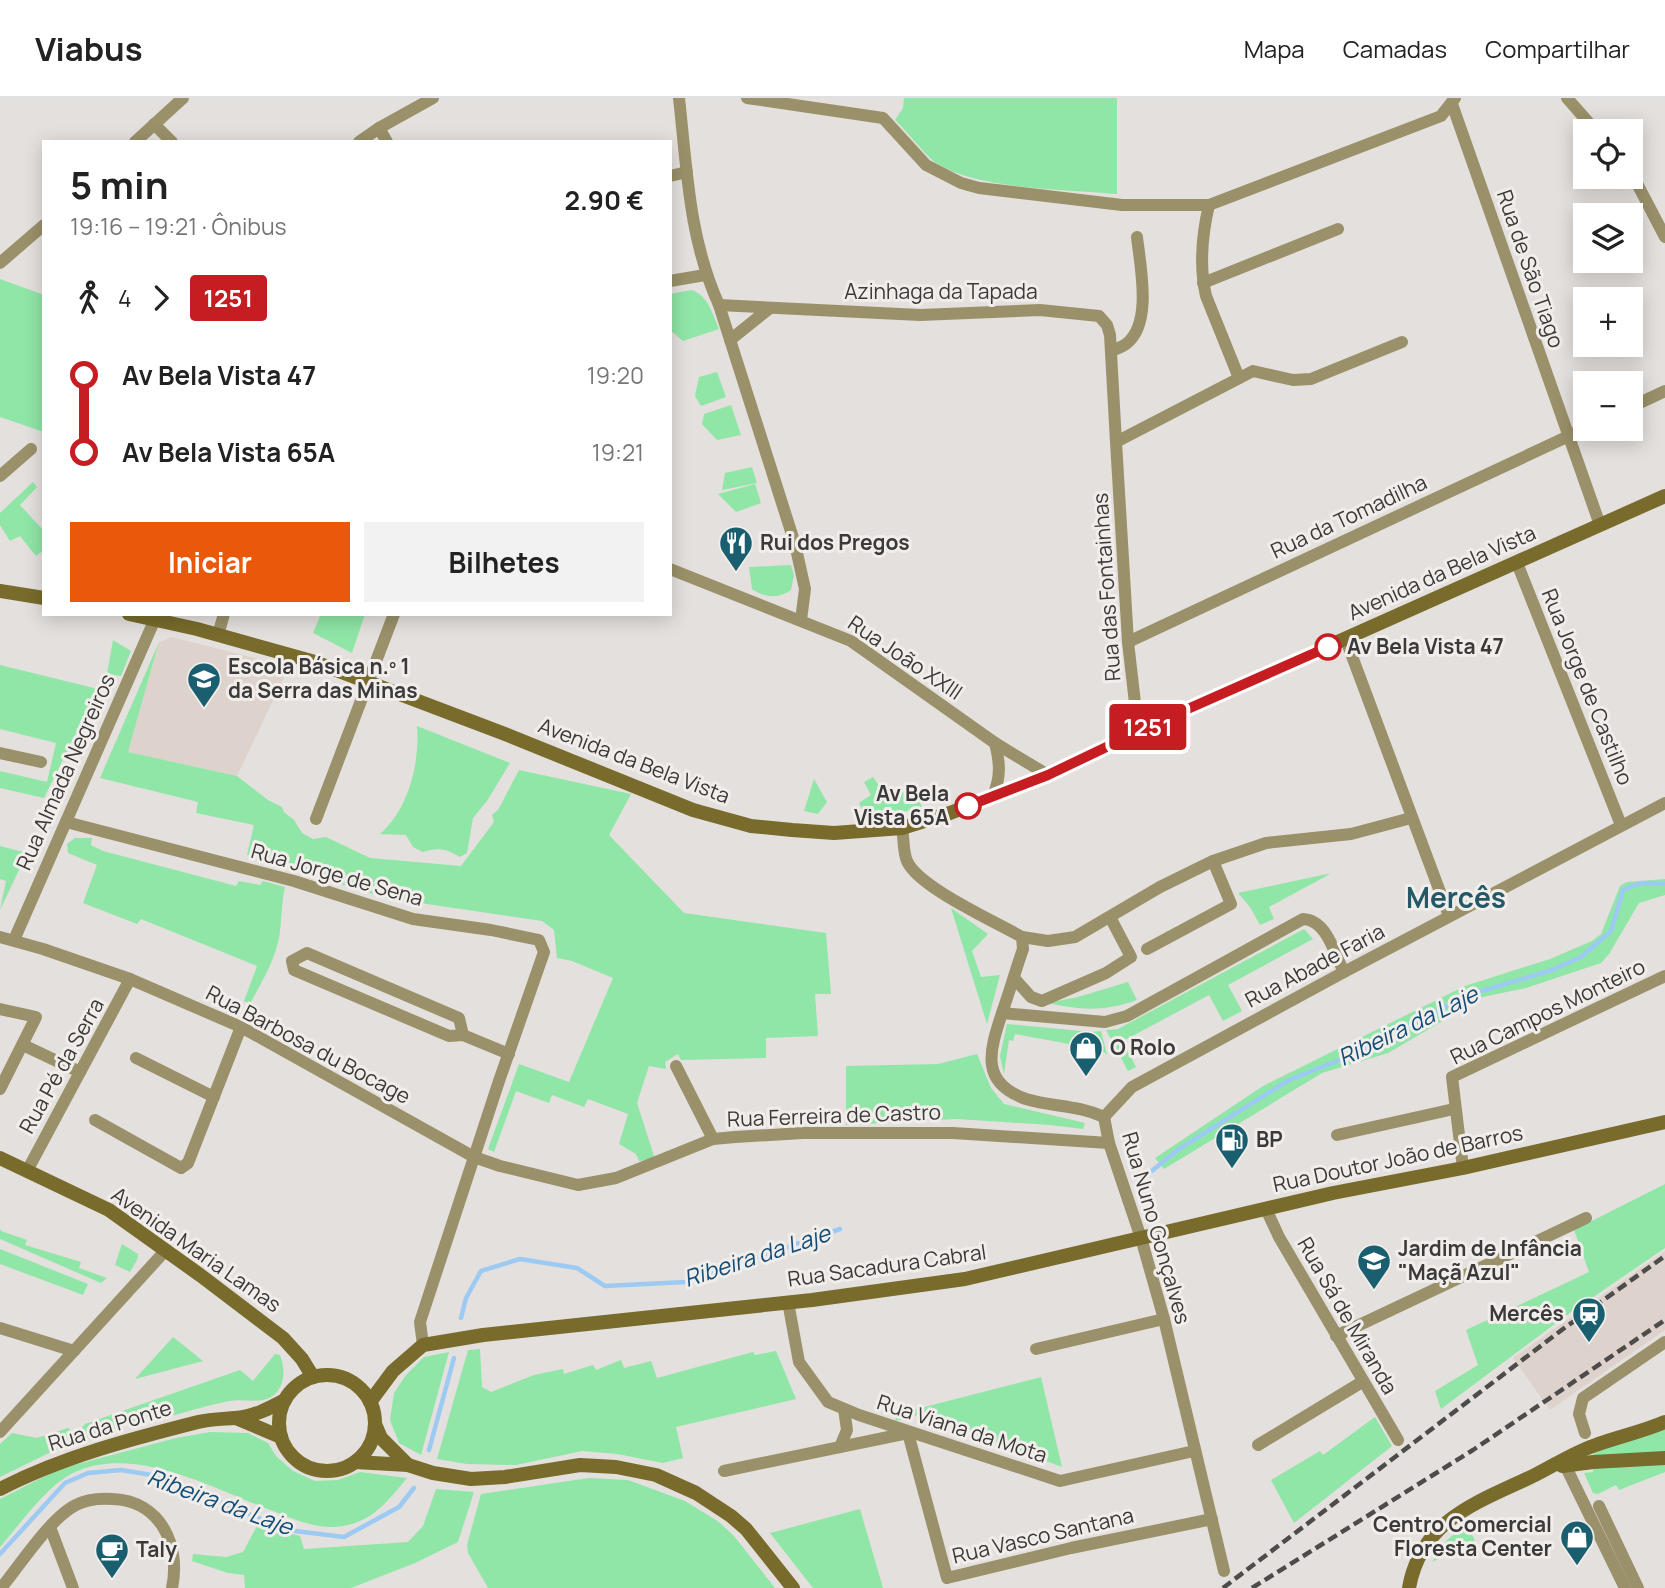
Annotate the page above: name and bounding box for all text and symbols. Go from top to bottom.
text: Viabus [35,26,143,71]
text: Mapa [1244,32,1305,65]
text: Camadas [1343,32,1447,65]
text: Compartilhar [1485,32,1630,65]
map controls [1573,119,1643,441]
button: locate [1573,119,1643,189]
text: 5 min [70,158,168,210]
text: 2.90 € [564,182,644,218]
street label: Rua de São Tiago [1491,186,1571,352]
button: layers [1573,203,1643,273]
text: 19:16 – 19:21 · Ônibus [70,210,287,242]
street label: Azinhaga da Tapada [844,277,1038,305]
icon: walk [70,279,108,317]
icon: forward [142,279,180,317]
text: 1251 [204,281,253,314]
text: 4 [118,282,132,314]
button: + [1573,287,1643,357]
text: Av Bela Vista 47 [122,357,316,393]
text: 19:20 [587,359,644,391]
button: − [1573,371,1643,441]
text: Av Bela Vista 65A [122,434,335,470]
text: 19:21 [592,436,644,468]
street label: Rua da Tomadilha [1266,468,1431,564]
street label: Rua das Fontainhas [1085,492,1127,682]
street label: Avenida da Bela Vista [1343,518,1540,626]
button: Iniciar [70,522,350,602]
button: Bilhetes [364,522,644,602]
restaurant icon: Rui dos Pregos [717,524,755,573]
place label: Rui dos Pregos [760,528,910,556]
street label: Rua Jorge de Castilho [1536,584,1640,789]
street label: Rua João XXIII [843,609,968,706]
place label: Av Bela Vista 47 [1347,632,1504,660]
marker: Av Bela Vista 47 [1315,634,1341,660]
place label: Escola Básica n.º 1 da Serra das Minas [228,652,418,704]
school or university icon: Escola Básica n.º 1 da Serra das Minas [185,660,223,709]
street label: Rua Almada Negreiros [9,669,121,874]
line badge: 1251 [1099,704,1197,750]
text: 1251 [1123,710,1173,743]
street label: Avenida da Bela Vista [535,711,734,809]
place label: Av Bela Vista 65A [854,779,949,831]
marker: Av Bela Vista 65A [955,793,981,819]
street label: Rua Jorge de Sena [248,836,427,912]
district label: Mercês [1406,878,1506,916]
street label: Rua Abade Faria [1240,917,1389,1014]
street label: Rua Campos Monteiro [1445,952,1650,1070]
water label: Ribeira da Laje [1332,977,1484,1073]
street label: Rua Barbosa du Bocage [201,978,416,1110]
street label: Rua Pé da Serra [12,993,110,1138]
shop icon: O Rolo [1067,1029,1105,1078]
place label: O Rolo [1110,1033,1176,1061]
street label: Rua Ferreira de Castro [727,1097,941,1133]
street label: Rua Doutor João de Barros [1270,1118,1525,1198]
fuel station icon: BP [1213,1121,1251,1170]
place label: BP [1256,1125,1283,1153]
street label: Rua Nuno Gonçalves [1116,1128,1198,1327]
street label: Avenida Maria Lamas [106,1180,287,1318]
water label: Ribeira da Laje [679,1216,836,1294]
street label: Rua Sá de Miranda [1291,1232,1404,1399]
place label: Jardim de Infância "Maçã Azul" [1398,1234,1582,1286]
street label: Rua Sacadura Cabral [786,1237,988,1293]
school or university icon: Jardim de Infância "Maçã Azul" [1355,1242,1393,1291]
station icon: Mercês [1570,1295,1608,1344]
place label: Mercês [1489,1299,1564,1327]
street label: Rua Viana da Mota [874,1387,1051,1469]
street label: Rua da Ponte [45,1393,175,1457]
water label: Ribeira da Laje [143,1460,299,1543]
street label: Rua Vasco Santana [949,1501,1136,1570]
place label: Centro Comercial Floresta Center [1373,1510,1552,1562]
shop icon: Centro Comercial Floresta Center [1558,1518,1596,1567]
cafe icon: Taly [93,1531,131,1580]
place label: Taly [136,1535,177,1563]

